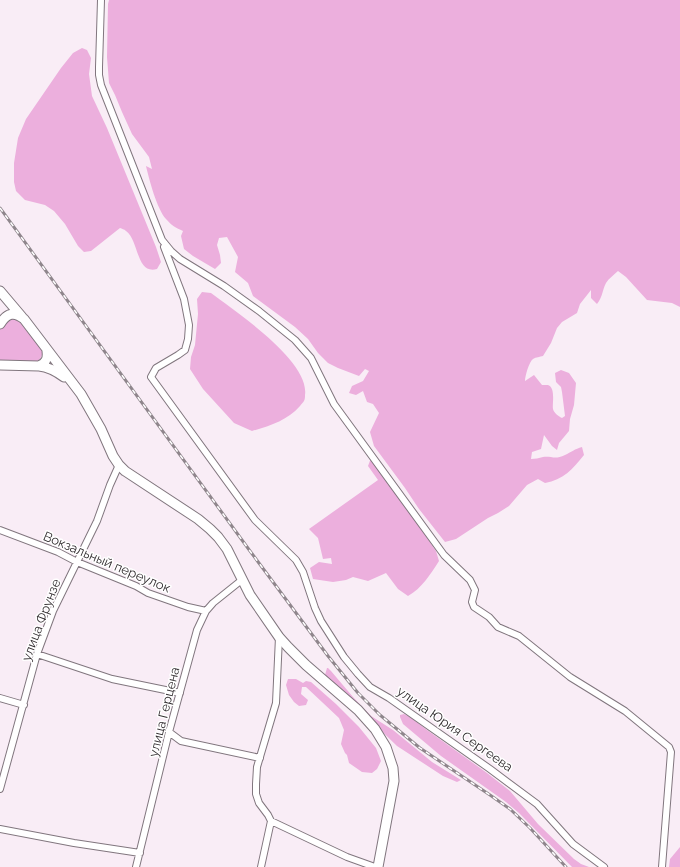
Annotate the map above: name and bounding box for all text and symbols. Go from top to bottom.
street label: Вокзальный переулок [41,528,173,596]
street label: улица Фрунзе [18,577,64,663]
street label: улица Герцена [146,665,182,759]
street label: улица Юрия Сергеева [394,683,516,775]

